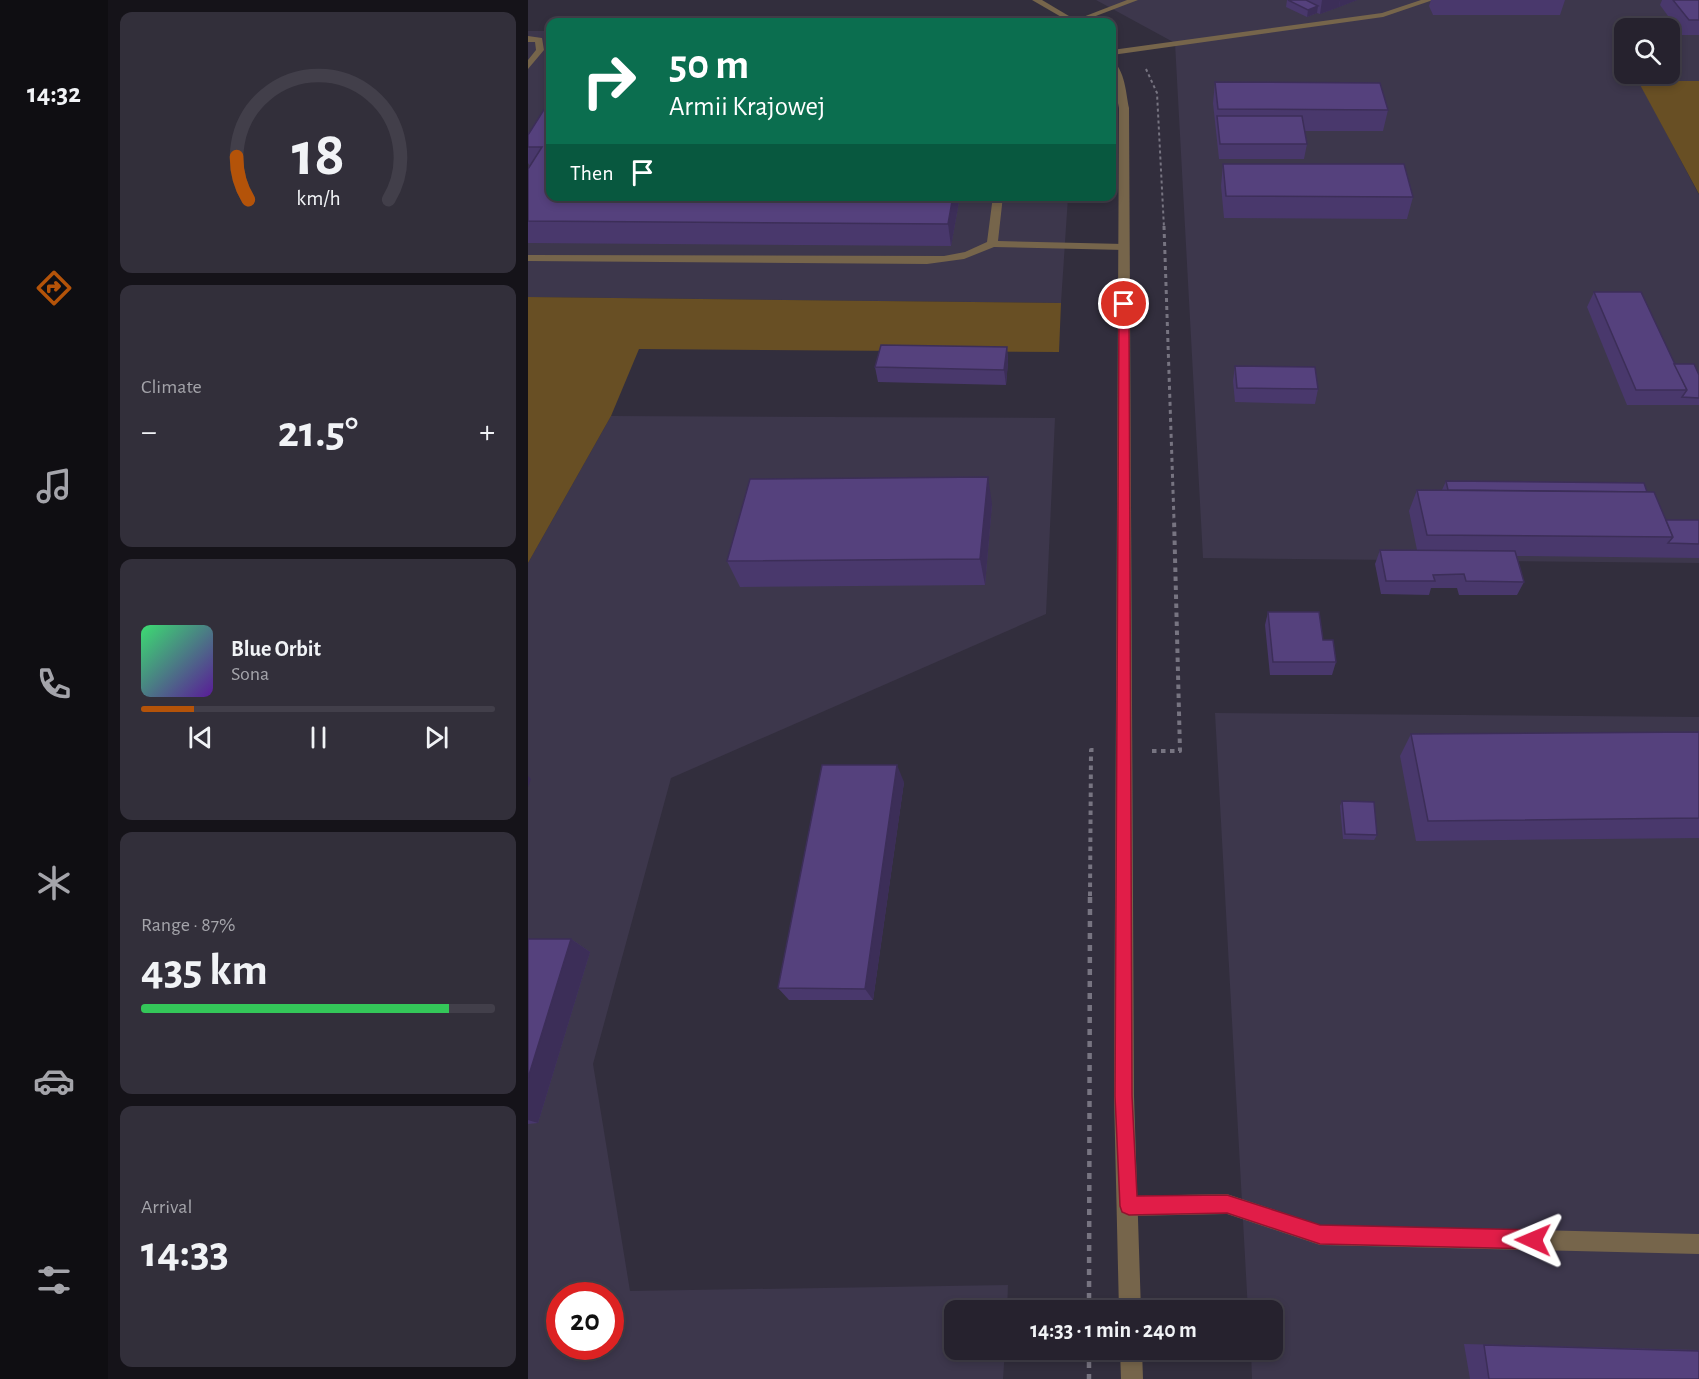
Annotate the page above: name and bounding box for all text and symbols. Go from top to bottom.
map controls [1614,18,1680,84]
button: search [1614,18,1680,84]
icon: right [570,42,648,120]
text: 50 m [669,44,749,86]
text: 14:32 [27,80,81,107]
text: Armii Krajowej [669,93,825,120]
text: 18 [291,124,345,186]
icon: arrive [626,156,659,189]
text: Then [570,162,614,184]
text: km/h [296,188,340,209]
icon: directions [33,267,75,309]
pin [1098,278,1149,329]
icon: arrive [1107,287,1140,320]
text: Climate [141,377,202,397]
text: 21.5° [278,410,358,455]
text: − [141,416,157,449]
text: + [479,416,495,449]
icon: music [33,465,75,507]
text: Blue Orbit [231,638,321,660]
icon: phone [33,663,75,705]
text: Sona [231,664,269,684]
icon: previous [184,721,217,754]
icon: pause [302,721,335,754]
icon: next [420,721,453,754]
icon: climate [33,862,75,904]
text: Range · 87% [141,915,236,935]
text: 435 km [141,948,268,993]
icon: car [33,1060,75,1102]
text: Arrival [141,1197,192,1217]
position arrow [1501,1208,1565,1272]
text: 14:33 [141,1230,229,1275]
icon: filters [33,1259,75,1301]
speed limit sign: 20 [546,1282,624,1360]
text: 14:33 · 1 min · 240 m [1030,1319,1197,1341]

